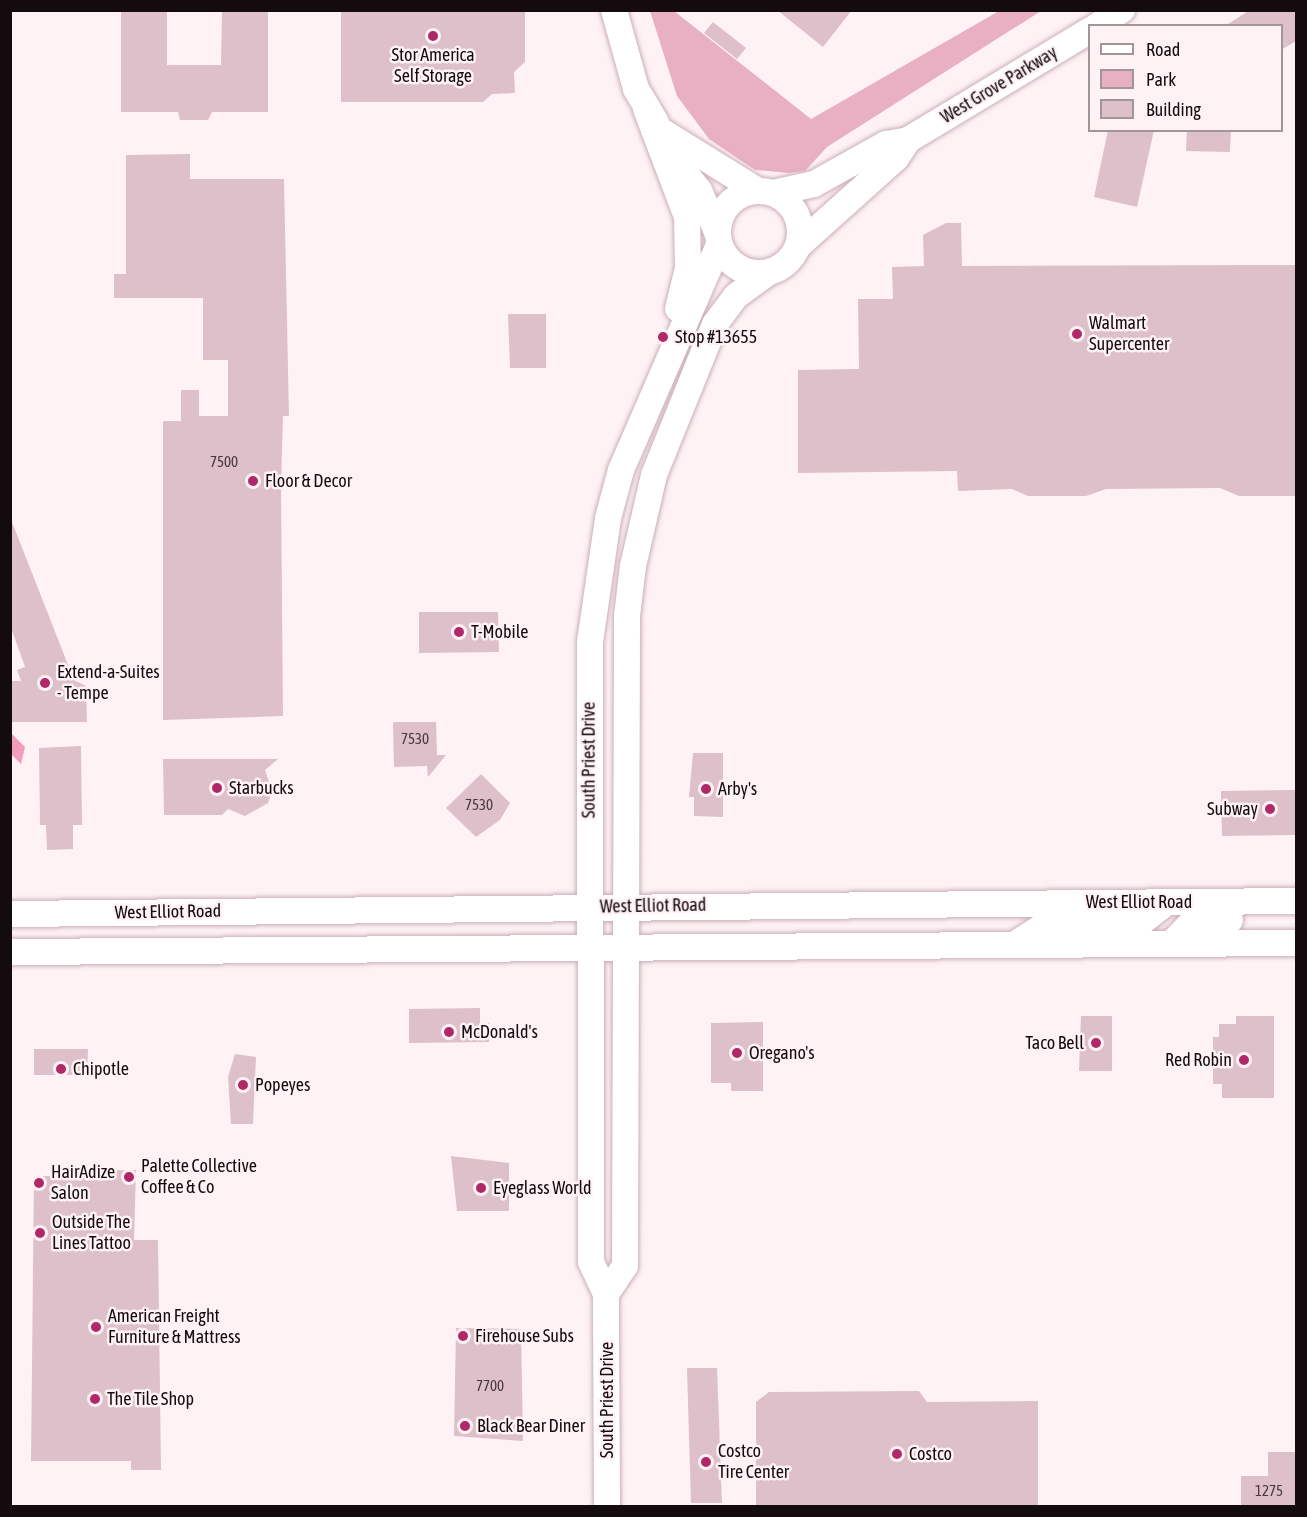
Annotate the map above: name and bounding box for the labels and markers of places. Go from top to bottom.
marker: Stor America Self Storage [426,29,440,43]
place label: Stor America Self Storage [391,45,475,88]
place label: Walmart Supercenter [1089,313,1169,356]
place label: Stop #13655 [675,326,757,348]
marker: Walmart Supercenter [1070,327,1084,341]
marker: Stop #13655 [656,330,670,344]
place label: Floor & Decor [265,470,352,492]
marker: Floor & Decor [246,474,260,488]
place label: T-Mobile [471,621,528,643]
marker: T-Mobile [452,625,466,639]
place label: Extend-a-Suites - Tempe [57,662,160,704]
marker: Extend-a-Suites - Tempe [38,676,52,690]
place label: Starbucks [229,777,294,799]
place label: Arby's [718,778,757,800]
marker: Starbucks [210,781,224,795]
marker: Arby's [699,782,713,796]
place label: Subway [1207,798,1258,820]
marker: Subway [1263,802,1277,816]
place label: McDonald's [461,1021,538,1043]
marker: McDonald's [442,1025,456,1039]
place label: Taco Bell [1025,1032,1084,1054]
marker: Taco Bell [1089,1036,1103,1050]
place label: Oregano's [749,1042,815,1064]
marker: Oregano's [730,1046,744,1060]
place label: Red Robin [1165,1049,1232,1071]
marker: Red Robin [1237,1053,1251,1067]
place label: Chipotle [73,1058,129,1080]
marker: Chipotle [54,1062,68,1076]
place label: Popeyes [255,1074,310,1096]
marker: Popeyes [236,1078,250,1092]
place label: Palette Collective Coffee & Co [141,1156,257,1198]
place label: HairAdize Salon [51,1162,115,1204]
marker: Palette Collective Coffee & Co [122,1170,136,1184]
marker: HairAdize Salon [32,1176,46,1190]
place label: Eyeglass World [493,1177,592,1199]
marker: Eyeglass World [474,1181,488,1195]
place label: Outside The Lines Tattoo [52,1212,131,1254]
marker: Outside The Lines Tattoo [33,1226,47,1240]
place label: American Freight Furniture & Mattress [108,1306,241,1348]
marker: American Freight Furniture & Mattress [89,1320,103,1334]
place label: Firehouse Subs [475,1325,574,1347]
marker: Firehouse Subs [456,1329,470,1343]
place label: The Tile Shop [107,1388,194,1410]
marker: The Tile Shop [88,1392,102,1406]
place label: Black Bear Diner [477,1415,585,1437]
marker: Black Bear Diner [458,1419,472,1433]
place label: Costco Tire Center [718,1441,789,1484]
place label: Costco [909,1443,952,1465]
marker: Costco [890,1447,904,1461]
marker: Costco Tire Center [699,1455,713,1469]

